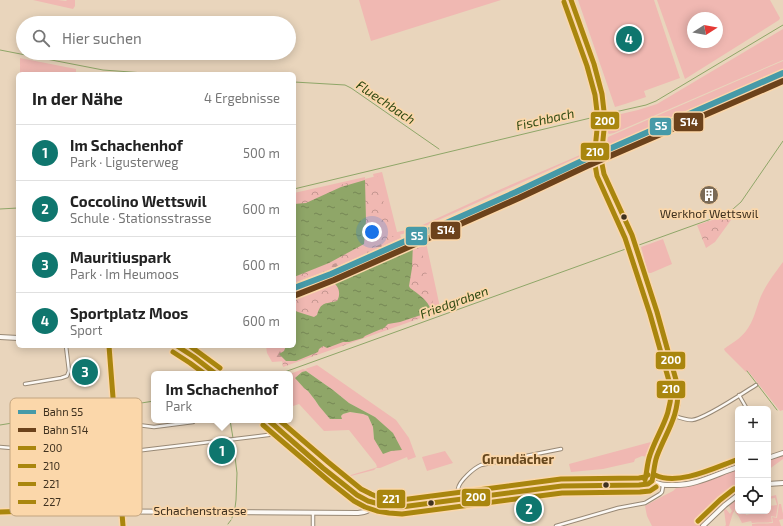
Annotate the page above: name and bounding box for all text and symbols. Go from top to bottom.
north arrow [687,12,723,48]
search box [16,16,296,60]
pin: 4 [616,24,642,54]
icon: search [30,27,52,49]
text: Hier suchen [62,29,142,47]
water label: Fluechbach [353,76,419,128]
text: In der Nähe [32,88,123,108]
text: 4 Ergebnisse [204,90,280,106]
water label: Fischbach [514,105,576,133]
line badge: 200 [590,111,620,130]
line badge: S14 [673,112,704,132]
text: 200 [595,114,615,127]
text: S14 [680,115,698,128]
line badge: S5 [649,117,672,136]
text: S5 [655,119,667,132]
text: Im Schachenhof [70,136,183,154]
line badge: 210 [580,142,610,161]
text: 1 [42,145,48,161]
text: 500 m [243,145,280,161]
text: 210 [586,145,604,158]
text: Park · Ligusterweg [70,154,179,170]
building icon: Werkhof Wettswil [698,184,720,206]
text: Coccolino Wettswil [70,192,207,210]
text: 2 [41,201,49,217]
text: 600 m [243,201,280,217]
place label: Werkhof Wettswil [660,206,759,220]
text: Schule · Stationsstrasse [70,210,211,226]
unlabelled marker [619,212,629,222]
line badge: S14 [430,221,461,240]
your location [362,222,382,242]
text: S14 [437,223,455,236]
line badge: S5 [405,226,428,246]
text: S5 [411,229,423,242]
text: Mauritiuspark [70,248,171,266]
text: 3 [41,257,49,273]
text: 600 m [243,257,280,273]
text: Park · Im Heumoos [70,266,179,282]
water label: Friedgraben [418,282,490,322]
text: Sportplatz Moos [70,304,188,322]
text: 4 [41,313,49,329]
text: 600 m [243,313,280,329]
text: Sport [70,322,102,338]
line badge: 200 [655,351,686,370]
text: 200 [661,353,681,366]
pin: 3 [72,357,98,387]
popup [151,371,293,423]
text: Im Schachenhof [166,380,278,398]
line badge: 210 [656,380,686,399]
text: 210 [662,382,680,395]
legend [10,398,142,516]
text: Park [166,398,192,414]
text: Bahn S5 [43,405,83,418]
map controls [735,406,771,514]
button: + [735,406,771,442]
text: Bahn S14 [43,423,89,436]
pin: 1 [209,436,235,466]
text: 200 [43,441,62,454]
button: − [735,442,771,478]
district label: Grundächer [482,451,554,467]
text: 210 [43,459,60,472]
text: 221 [43,477,60,490]
button: locate [735,478,771,514]
unlabelled marker [601,480,611,490]
line badge: 200 [461,488,491,507]
line badge: 221 [376,489,406,509]
text: 200 [466,490,486,503]
text: 221 [382,492,400,505]
pin: 2 [516,494,542,524]
text: 227 [43,495,61,508]
unlabelled marker [426,498,436,508]
street label: Schachenstrasse [153,503,247,517]

